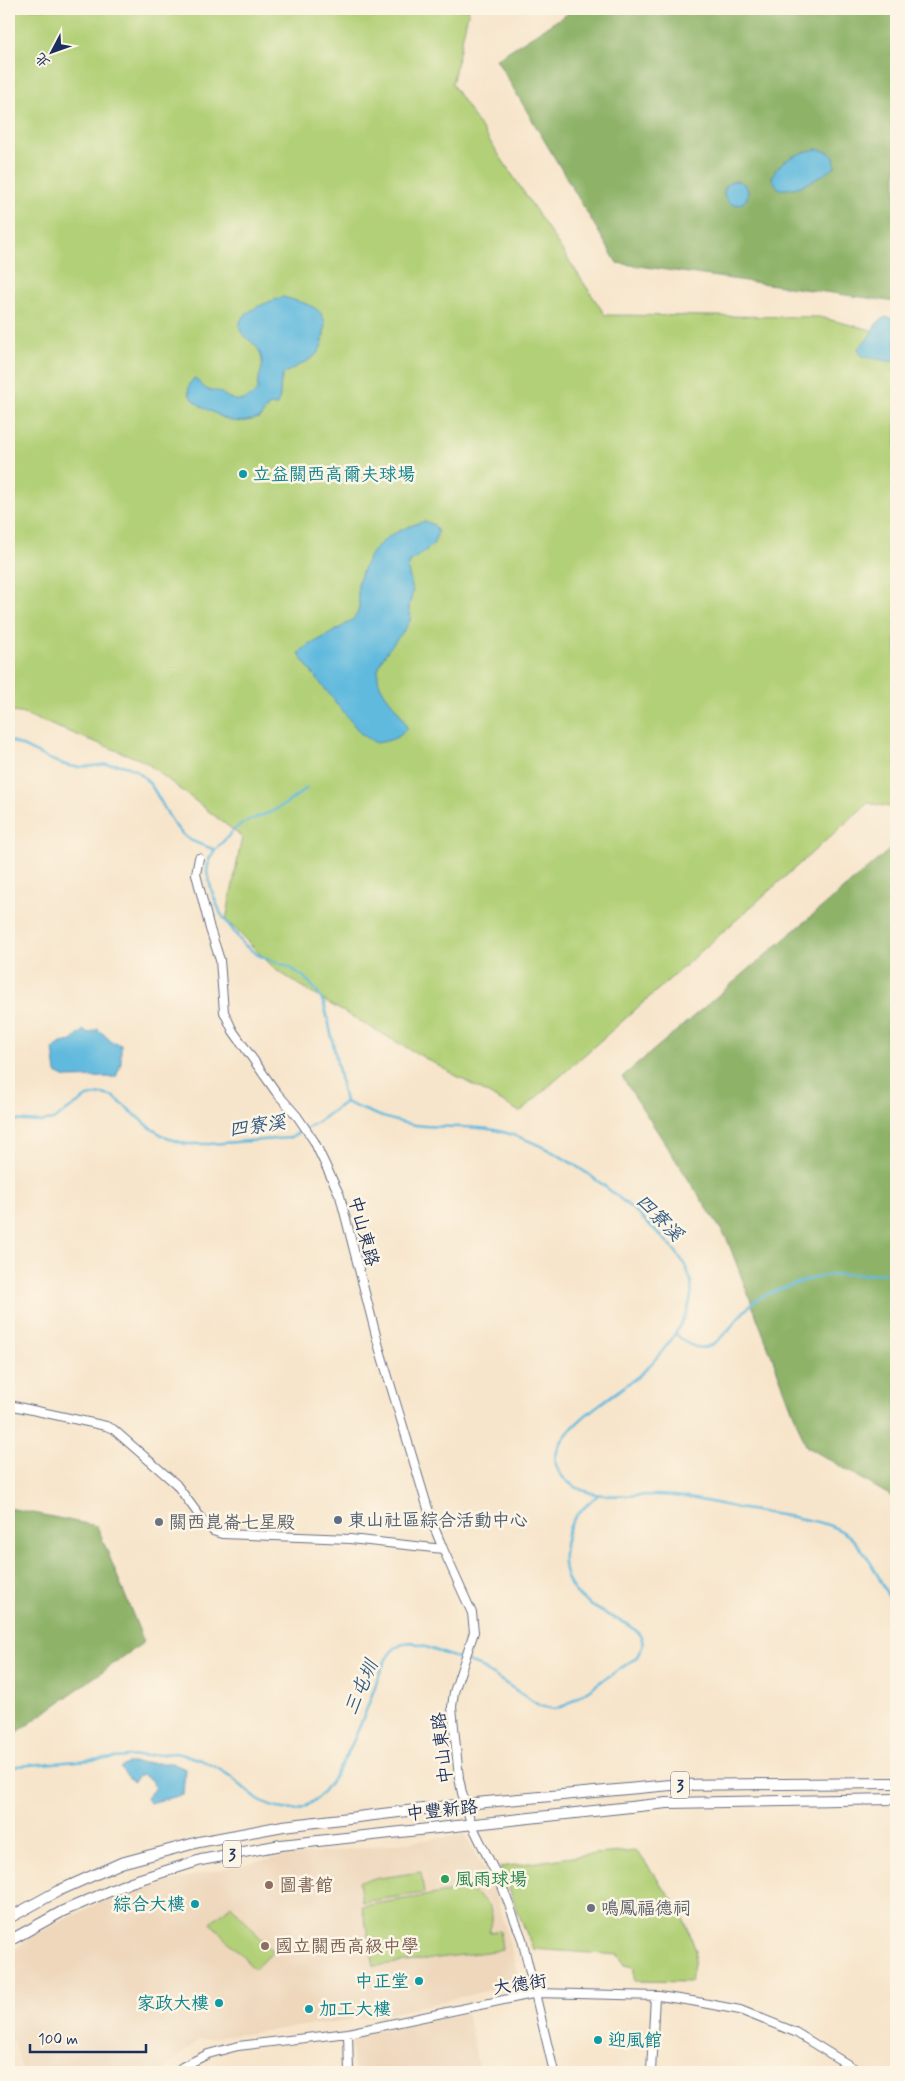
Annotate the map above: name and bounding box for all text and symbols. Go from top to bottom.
north arrow [28,28,78,78]
text: 北 [32,49,54,71]
place label: 立益關西高爾夫球場 [253,463,415,487]
marker: 立益關西高爾夫球場 [237,468,249,480]
water label: 四寮溪 [227,1110,288,1143]
water label: 四寮溪 [630,1189,689,1248]
street label: 中山東路 [342,1193,384,1269]
place label: 東山社區綜合活動中心 [348,1509,528,1533]
place label: 關西崑崙七星殿 [169,1511,295,1535]
marker: 東山社區綜合活動中心 [332,1514,344,1526]
marker: 關西崑崙七星殿 [153,1516,165,1528]
water label: 三屯圳 [339,1655,385,1719]
street label: 中山東路 [427,1711,459,1785]
road number: 3 [671,1772,689,1798]
street label: 中豐新路 [405,1795,479,1827]
road number: 3 [223,1840,241,1868]
place label: 風雨球場 [455,1868,527,1892]
marker: 風雨球場 [439,1873,451,1885]
place label: 圖書館 [279,1874,333,1898]
marker: 圖書館 [263,1879,275,1891]
place label: 綜合大樓 [113,1893,185,1917]
place label: 鳴鳳福德祠 [601,1897,691,1921]
marker: 綜合大樓 [189,1898,201,1910]
marker: 鳴鳳福德祠 [585,1902,597,1914]
place label: 國立關西高級中學 [275,1935,419,1959]
marker: 國立關西高級中學 [259,1940,271,1952]
street label: 大德街 [492,1969,549,2001]
place label: 中正堂 [355,1970,409,1994]
marker: 中正堂 [413,1975,425,1987]
place label: 家政大樓 [137,1992,209,2016]
marker: 家政大樓 [213,1997,225,2009]
place label: 加工大樓 [319,1998,391,2022]
marker: 加工大樓 [303,2003,315,2015]
scale bar [30,2021,146,2053]
place label: 迎風館 [608,2029,662,2053]
text: 100 m [38,2030,78,2050]
marker: 迎風館 [592,2034,604,2046]

